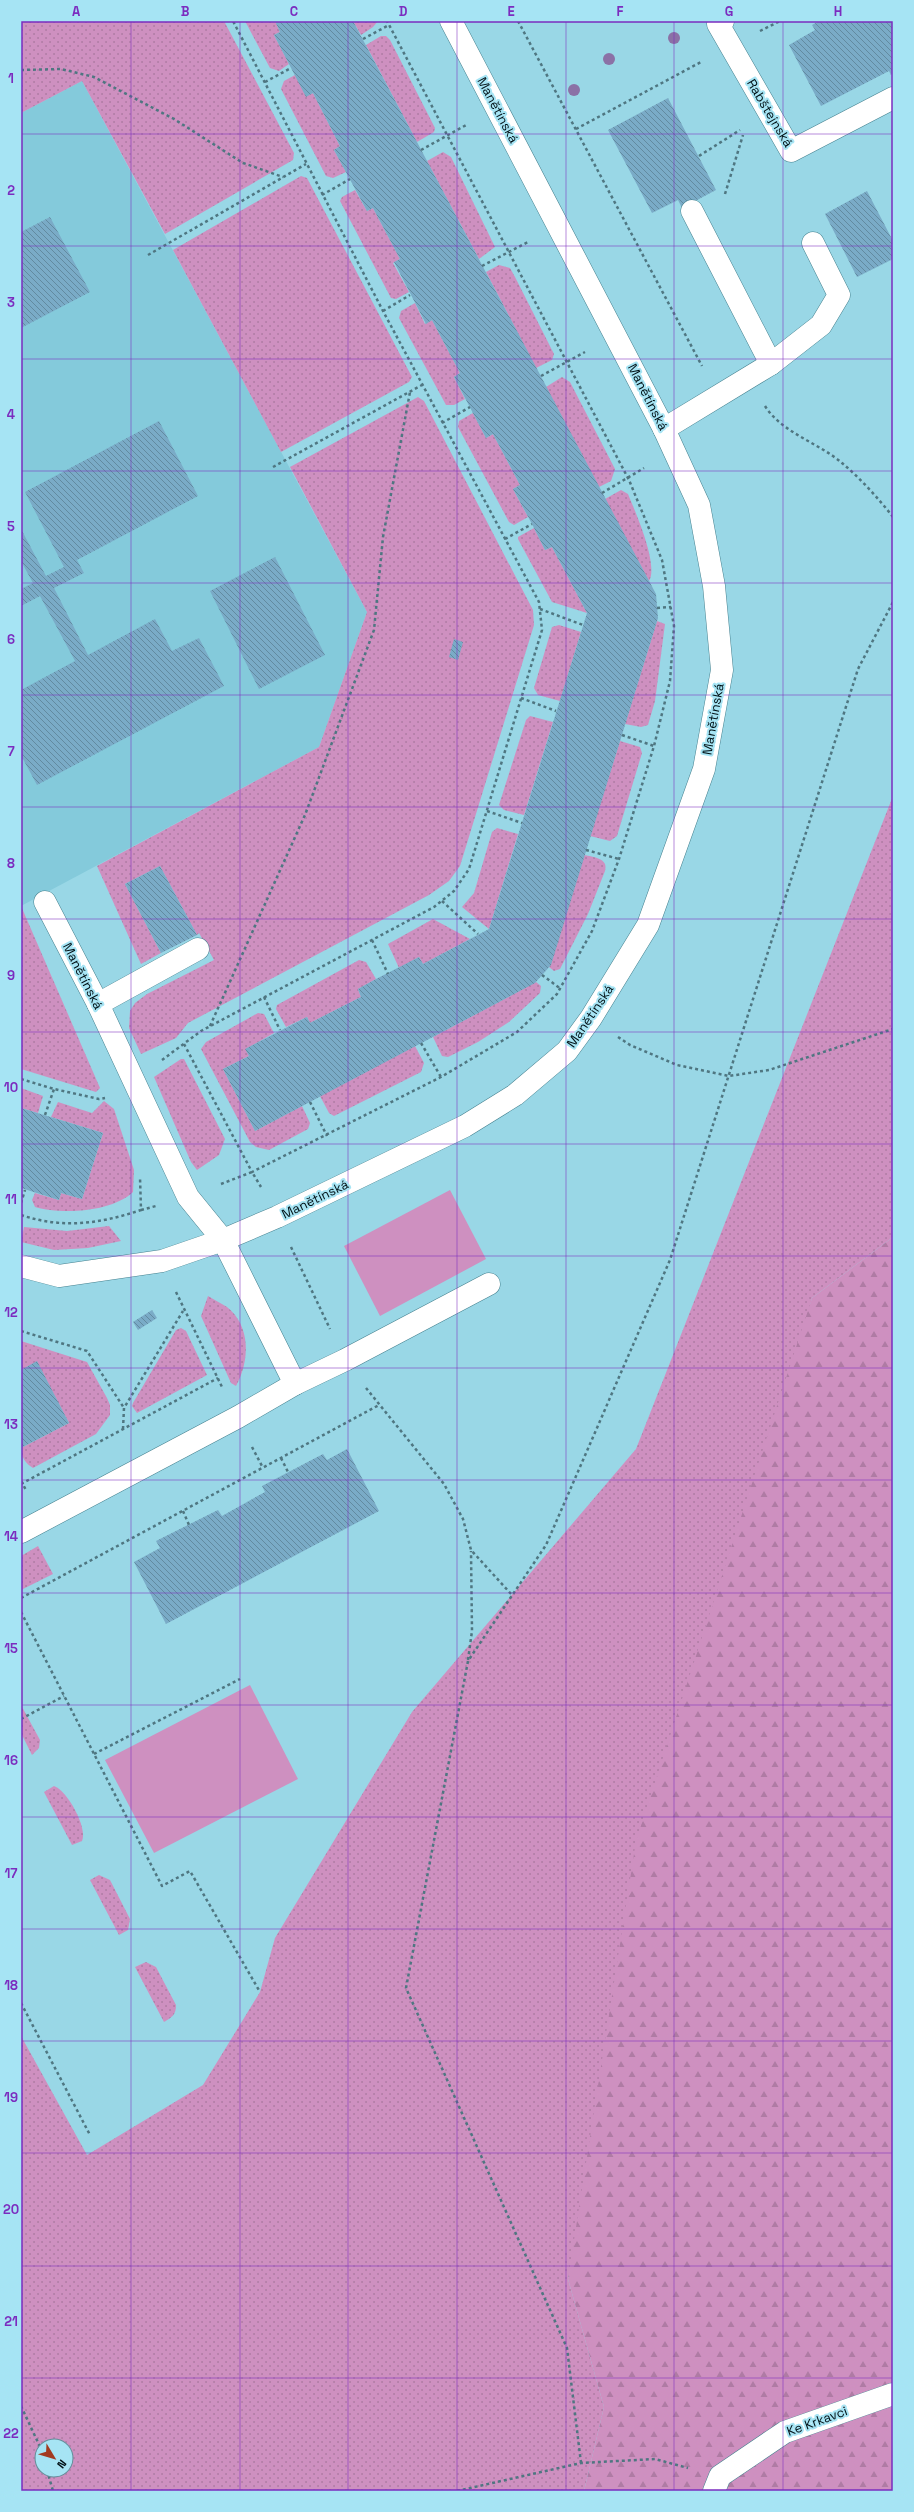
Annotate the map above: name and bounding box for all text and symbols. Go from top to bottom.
text: A [72,3,81,20]
text: B [181,3,190,20]
text: C [290,3,298,20]
text: D [399,3,408,20]
text: E [507,3,515,20]
text: F [617,3,624,20]
text: G [725,3,733,20]
text: H [834,3,842,20]
text: 1 [8,70,14,87]
street label: Manětínská [473,74,523,146]
street label: Rabštejnská [743,76,797,151]
text: 2 [7,182,15,199]
text: 3 [7,294,15,311]
street label: Manětínská [624,361,672,434]
text: 4 [7,406,15,423]
text: 5 [7,518,15,535]
text: 6 [7,631,15,648]
street label: Manětínská [698,681,728,756]
text: 7 [7,743,15,760]
text: 8 [7,855,15,872]
street label: Manětínská [59,940,107,1013]
text: 9 [7,967,15,984]
street label: Manětínská [563,981,618,1051]
text: 10 [4,1079,18,1096]
street label: Manětínská [279,1175,352,1223]
text: 11 [5,1191,17,1208]
text: 12 [4,1304,18,1321]
text: 13 [4,1416,18,1433]
text: 14 [4,1528,18,1545]
text: 15 [4,1640,18,1657]
text: 16 [4,1752,18,1769]
text: 17 [4,1865,18,1882]
text: 18 [4,1977,18,1994]
text: 19 [4,2089,18,2106]
text: 20 [3,2201,19,2218]
text: 21 [4,2313,18,2330]
street label: Ke Krkavci [784,2402,850,2440]
text: 22 [3,2425,19,2442]
north arrow [34,2438,74,2478]
text: N [54,2457,70,2471]

